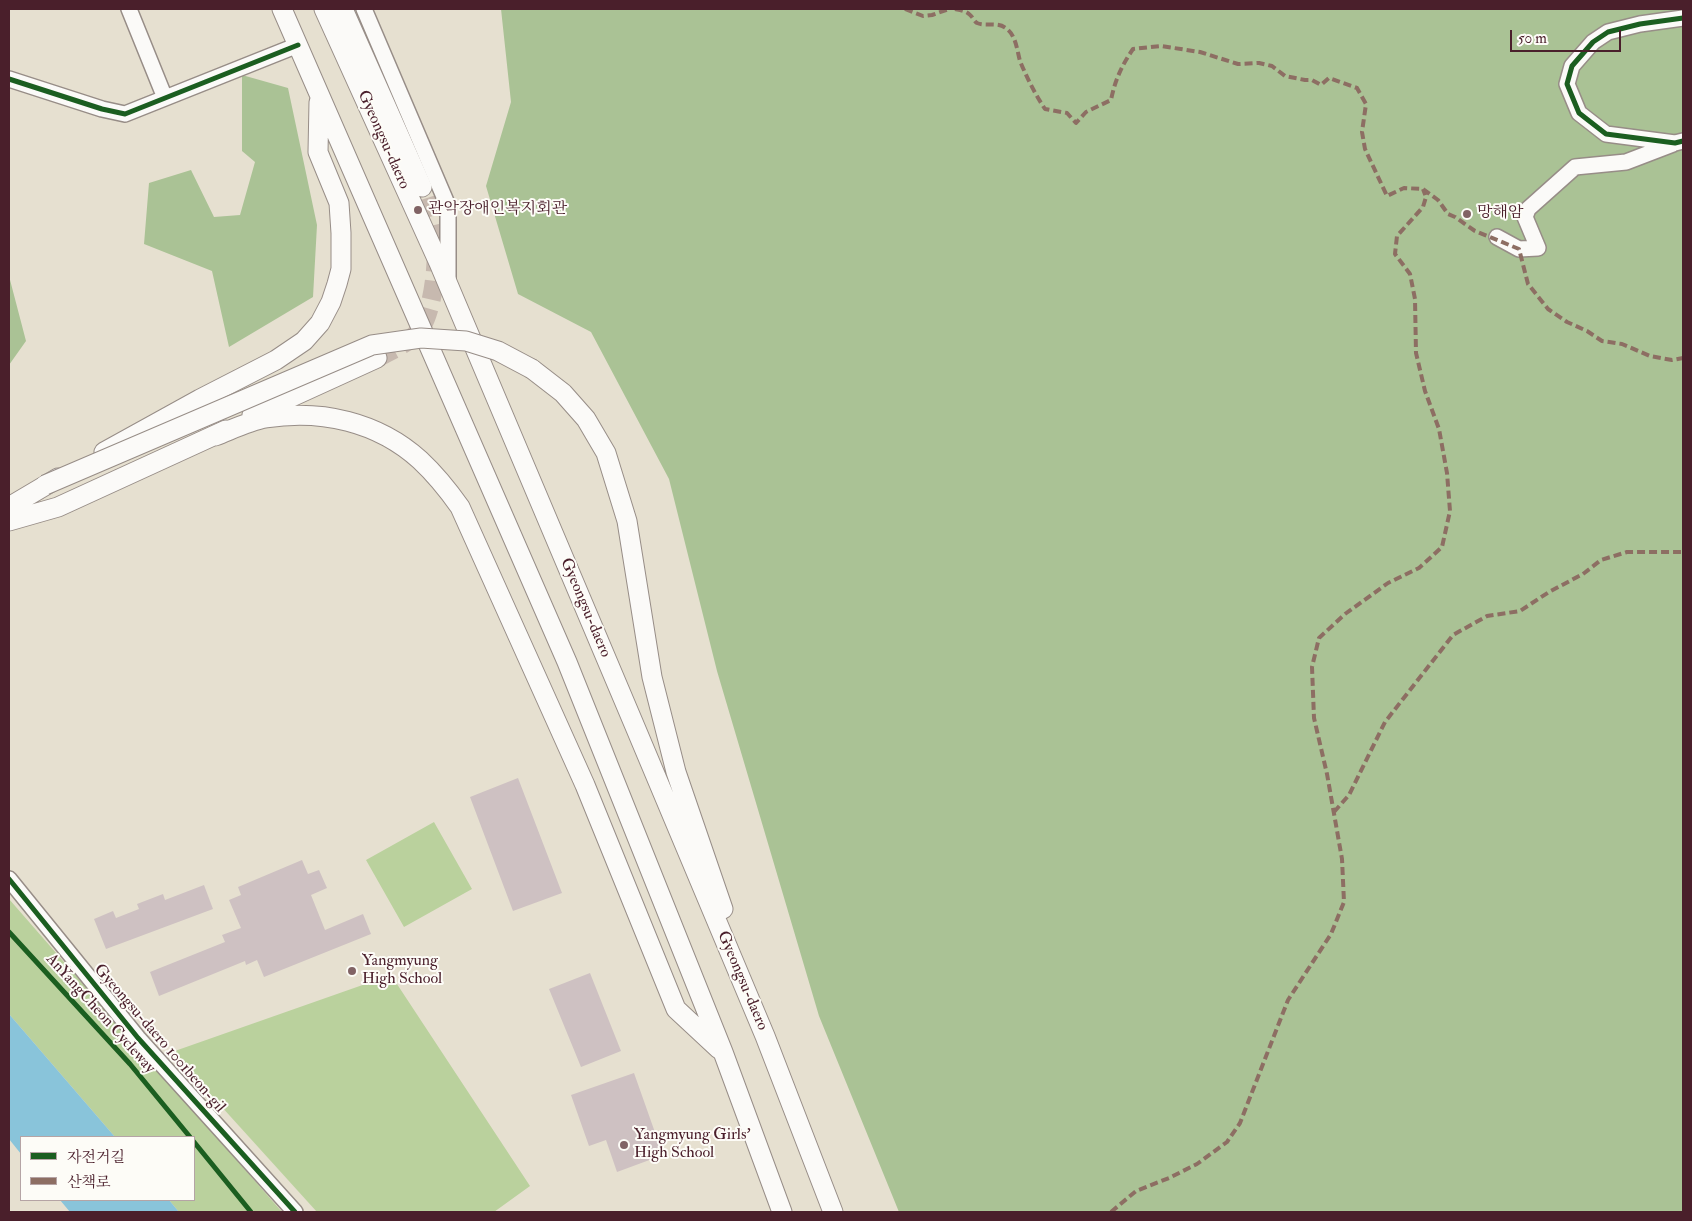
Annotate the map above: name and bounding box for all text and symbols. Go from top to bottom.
scale bar [1512,20,1623,52]
text: 50 m [1518,29,1547,48]
street label: Gyeongsu-daero [353,88,413,192]
place label: 관악장애인복지회관 [428,200,567,220]
marker: 관악장애인복지회관 [412,204,424,216]
place label: 망해암 [1477,204,1523,224]
marker: 망해암 [1461,208,1473,220]
street label: Gyeongsu-daero [555,555,615,661]
street label: Gyeongsu-daero [712,928,772,1034]
street label: AnYangCheon Cycleway [41,950,159,1078]
place label: Yangmyung High School [362,952,442,990]
street label: Gyeongsu-daero 1001beon-gil [89,961,229,1117]
marker: Yangmyung High School [346,965,358,977]
place label: Yangmyung Girls' High School [634,1126,750,1164]
legend [20,1136,195,1201]
marker: Yangmyung Girls' High School [618,1139,630,1151]
text: 자전거길 [67,1148,125,1167]
text: 산책로 [67,1173,110,1192]

